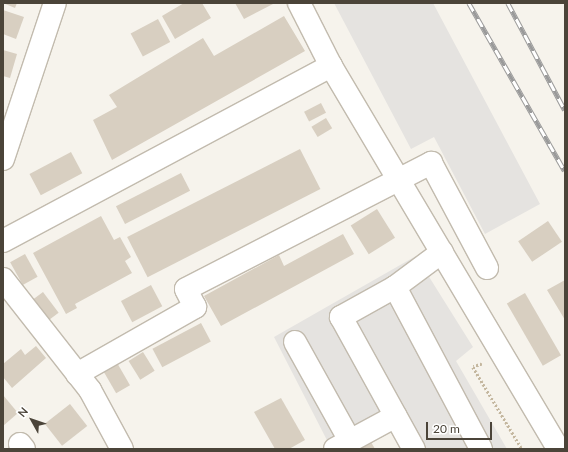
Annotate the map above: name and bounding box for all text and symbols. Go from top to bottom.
north arrow [12,400,52,440]
text: N [15,405,30,419]
scale bar [428,414,494,440]
text: 20 m [433,421,460,436]

